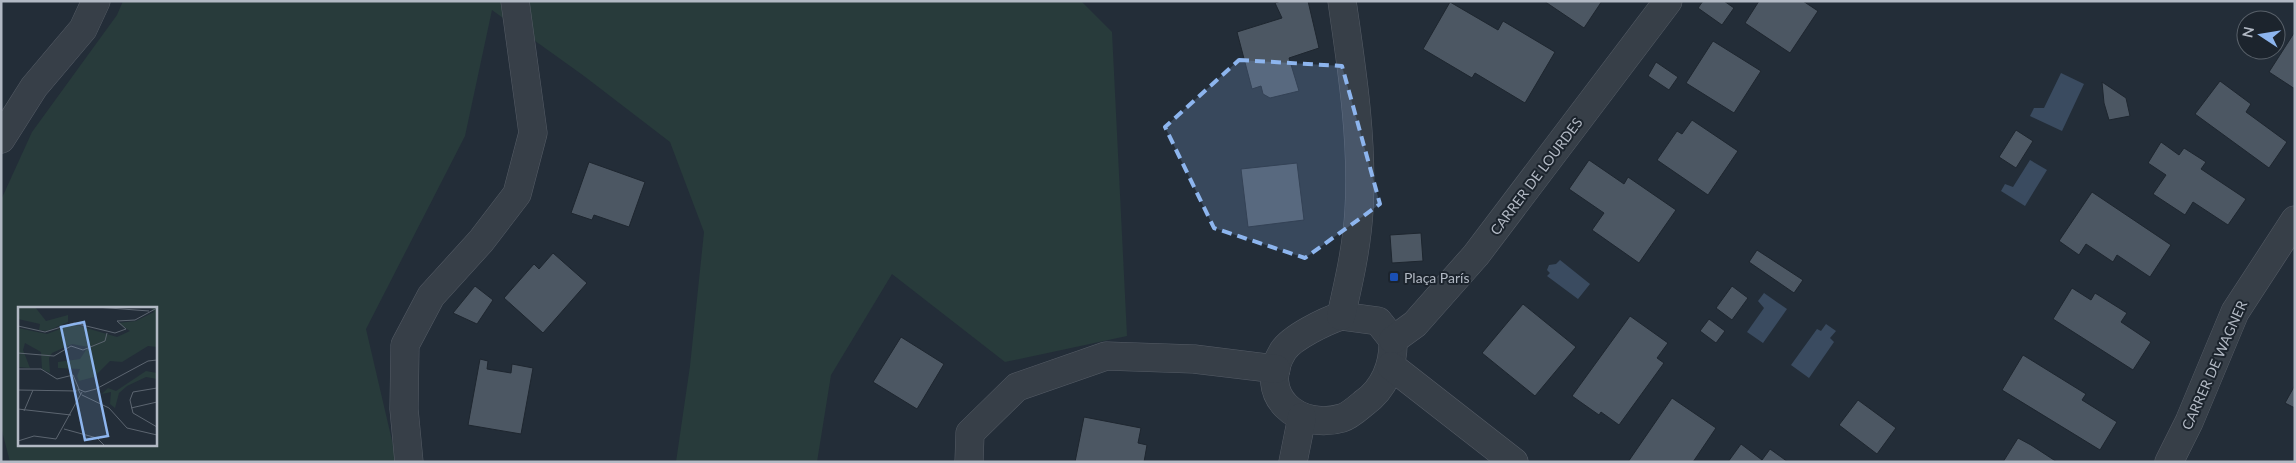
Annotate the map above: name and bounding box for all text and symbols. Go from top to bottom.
north arrow [2236,10,2286,60]
text: N [2238,25,2257,39]
street label: CARRER DE LOURDES [1486,114,1586,238]
place label: Plaça París [1404,269,1470,286]
marker: Plaça París [1388,271,1400,283]
street label: CARRER DE WAGNER [2178,297,2250,432]
inset map [18,307,156,446]

